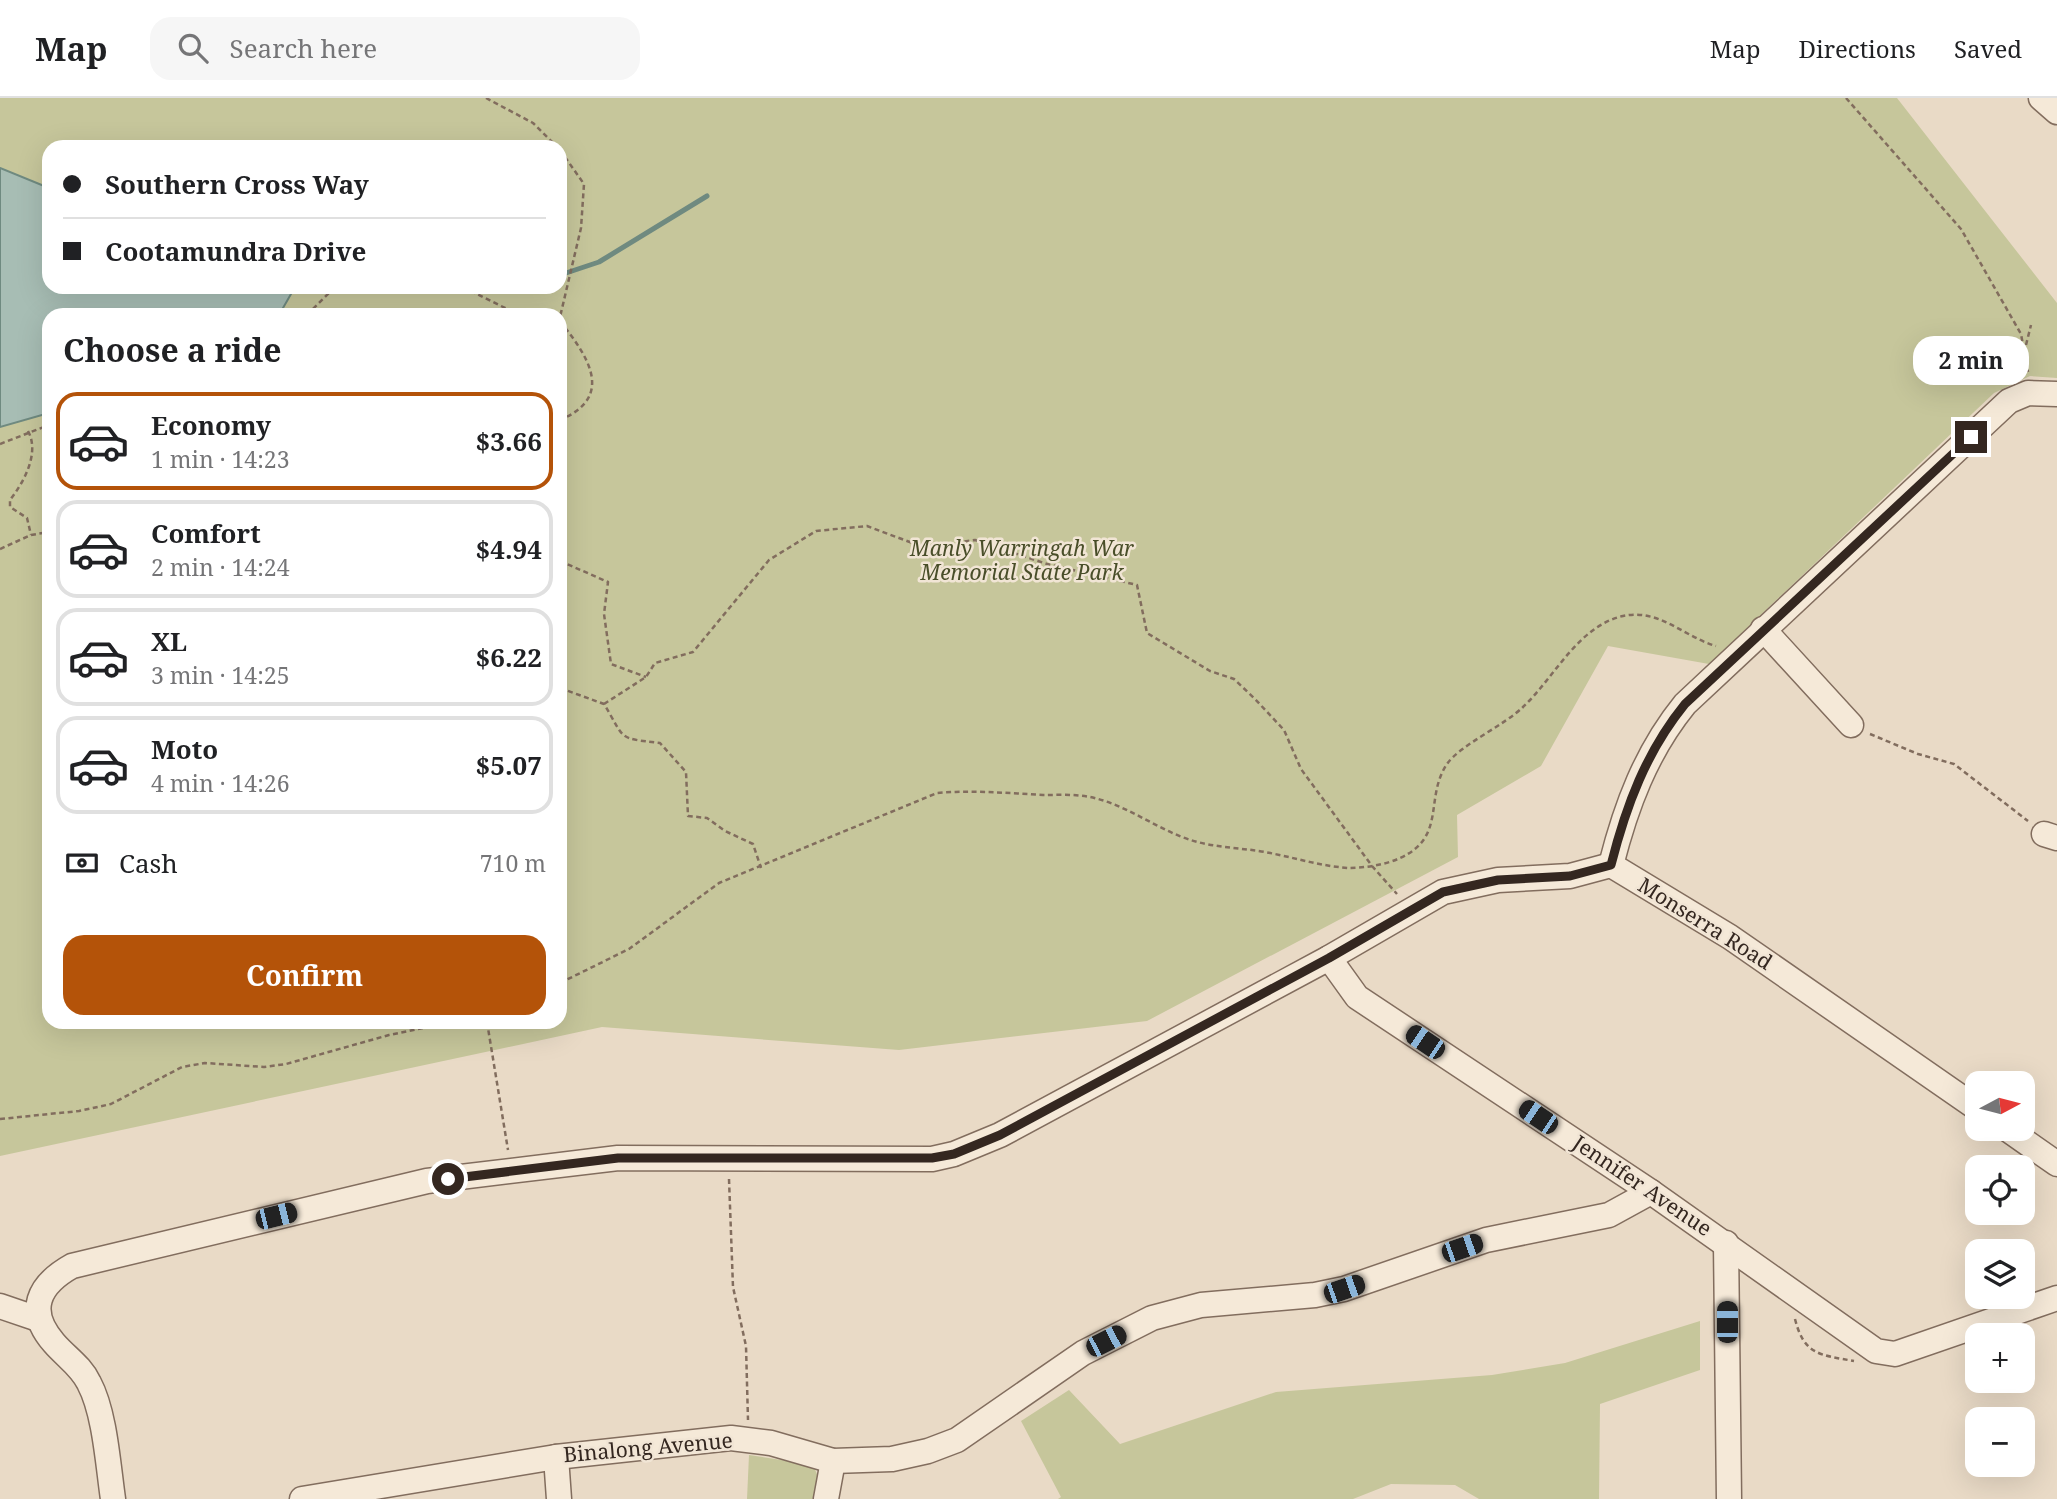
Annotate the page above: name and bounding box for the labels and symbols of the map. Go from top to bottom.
callout: 2 min [1913,336,2029,384]
route end [1955,421,1987,453]
park label: Manly Warringah War Memorial State Park [909,534,1134,586]
street label: Monserra Road [1633,871,1778,976]
car [1402,1022,1449,1062]
north arrow [1965,1071,2035,1141]
car [1515,1097,1562,1137]
street label: Jennifer Avenue [1567,1128,1718,1242]
route start [432,1163,464,1195]
car [254,1201,299,1231]
car [1439,1231,1486,1265]
car [1321,1272,1368,1306]
car [1717,1301,1738,1343]
car [1083,1322,1130,1360]
street label: Binalong Avenue [562,1426,734,1468]

